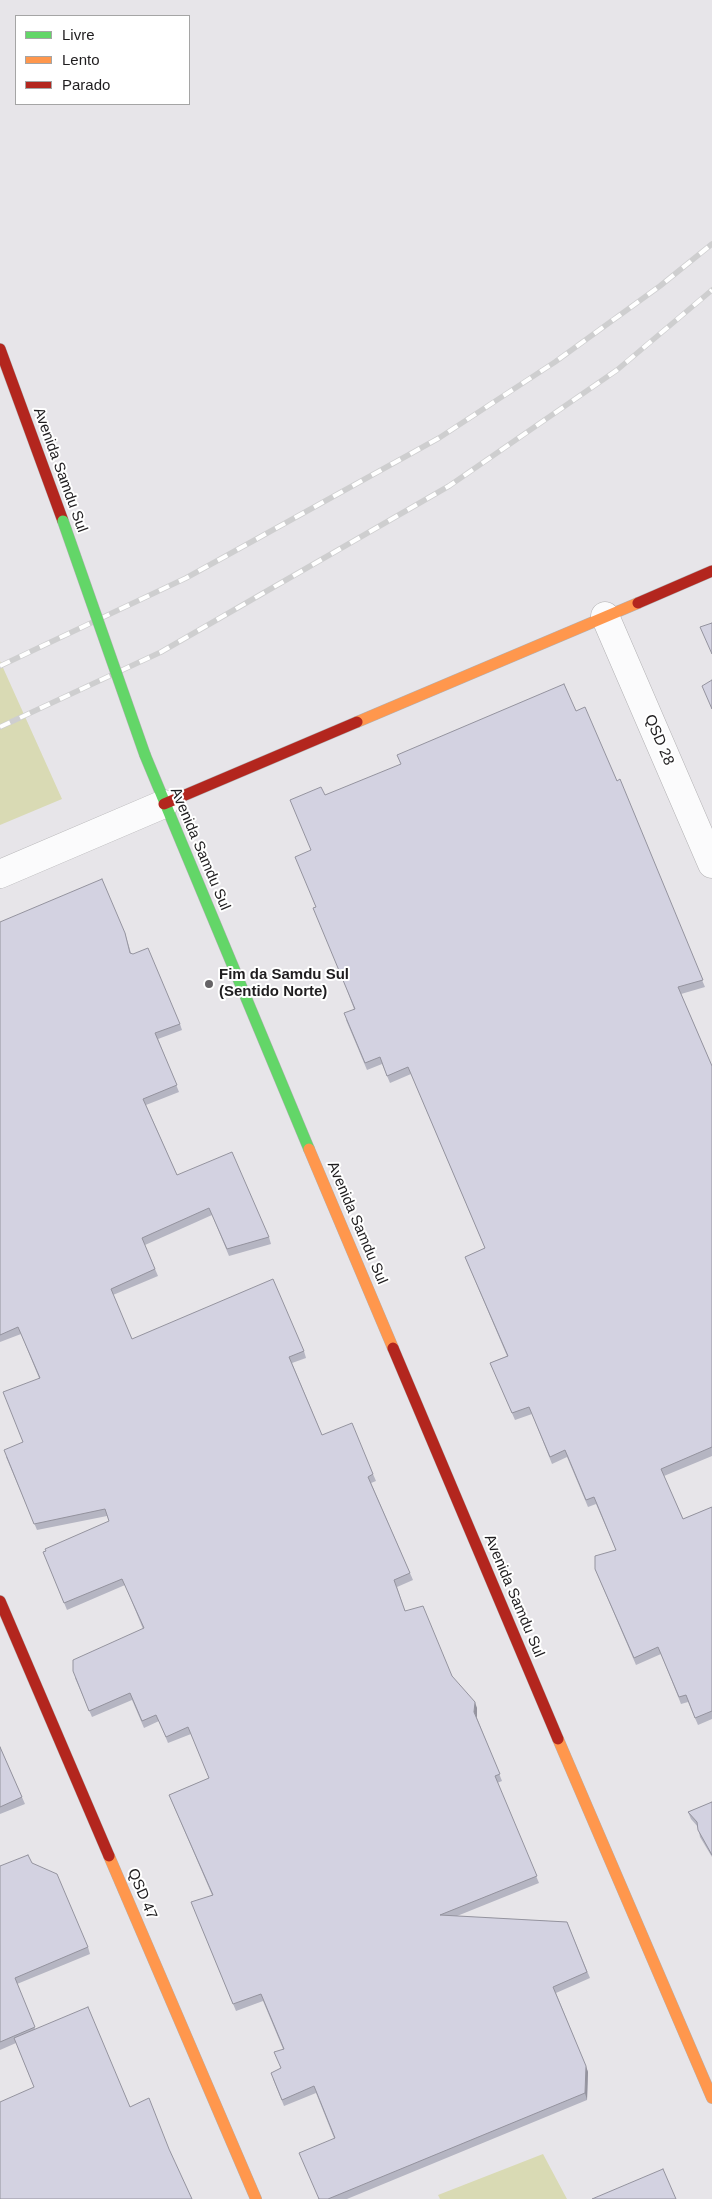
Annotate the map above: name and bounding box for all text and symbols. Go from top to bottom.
legend [15,15,190,105]
text: Livre [62,26,95,43]
text: Lento [62,51,100,68]
text: Parado [62,76,110,93]
street label: Avenida Samdu Sul [29,405,91,535]
street label: QSD 28 [640,712,678,768]
street label: Avenida Samdu Sul [166,785,234,913]
place label: Fim da Samdu Sul (Sentido Norte) [219,966,349,1001]
marker: Fim da Samdu Sul (Sentido Norte) [203,978,215,990]
street label: Avenida Samdu Sul [323,1159,391,1287]
street label: Avenida Samdu Sul [480,1532,548,1660]
street label: QSD 47 [123,1866,161,1922]

